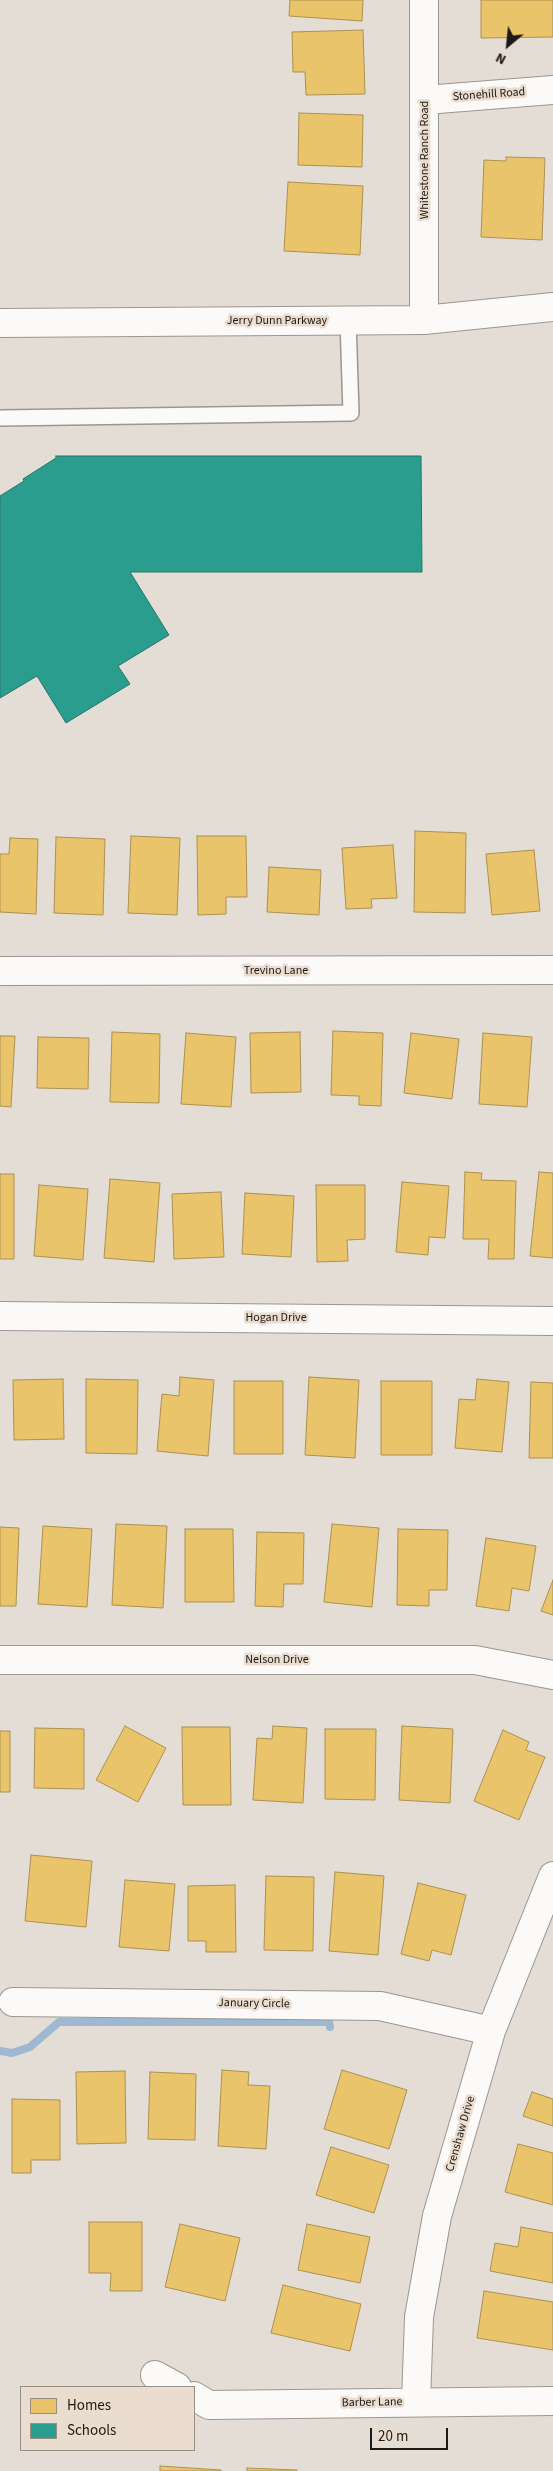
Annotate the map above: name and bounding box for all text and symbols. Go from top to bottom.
north arrow [483,20,533,70]
text: N [492,47,510,69]
street label: Stonehill Road [452,85,526,105]
street label: Whitestone Ranch Road [418,101,432,219]
street label: Jerry Dunn Parkway [227,314,327,328]
street label: Trevino Lane [244,964,308,978]
street label: Hogan Drive [245,1311,307,1325]
street label: Nelson Drive [245,1653,309,1667]
street label: January Circle [218,1996,290,2012]
street label: Crenshaw Drive [443,2095,479,2173]
legend [20,2386,195,2451]
text: Homes [67,2395,111,2416]
street label: Barber Lane [341,2395,403,2411]
scale bar [373,2418,450,2450]
text: Schools [67,2420,116,2441]
text: 20 m [378,2426,408,2447]

